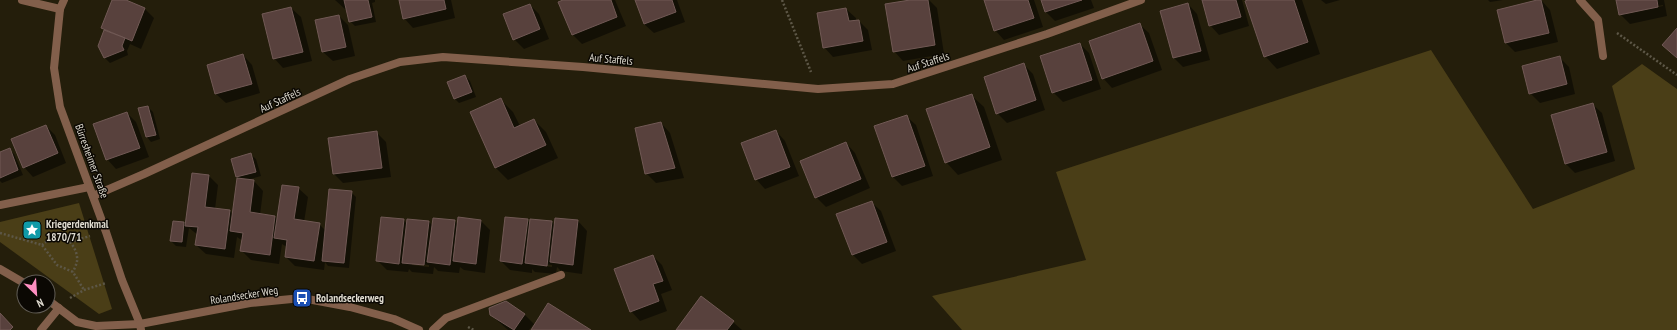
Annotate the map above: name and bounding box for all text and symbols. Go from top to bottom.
street label: Auf Staffels [905,49,951,75]
street label: Auf Staffels [589,50,634,68]
street label: Auf Staffels [257,84,303,116]
street label: Bürresheimer Straße [72,122,112,201]
place label: Kriegerdenkmal 1870/71 [46,217,109,244]
place icon: Kriegerdenkmal 1870/71 [21,219,43,241]
north arrow [16,274,56,314]
street label: Rolandsecker Weg [209,283,279,307]
bus stop icon: Rolandseckerweg [291,287,313,309]
place label: Rolandseckerweg [316,291,384,305]
text: N [35,295,46,311]

